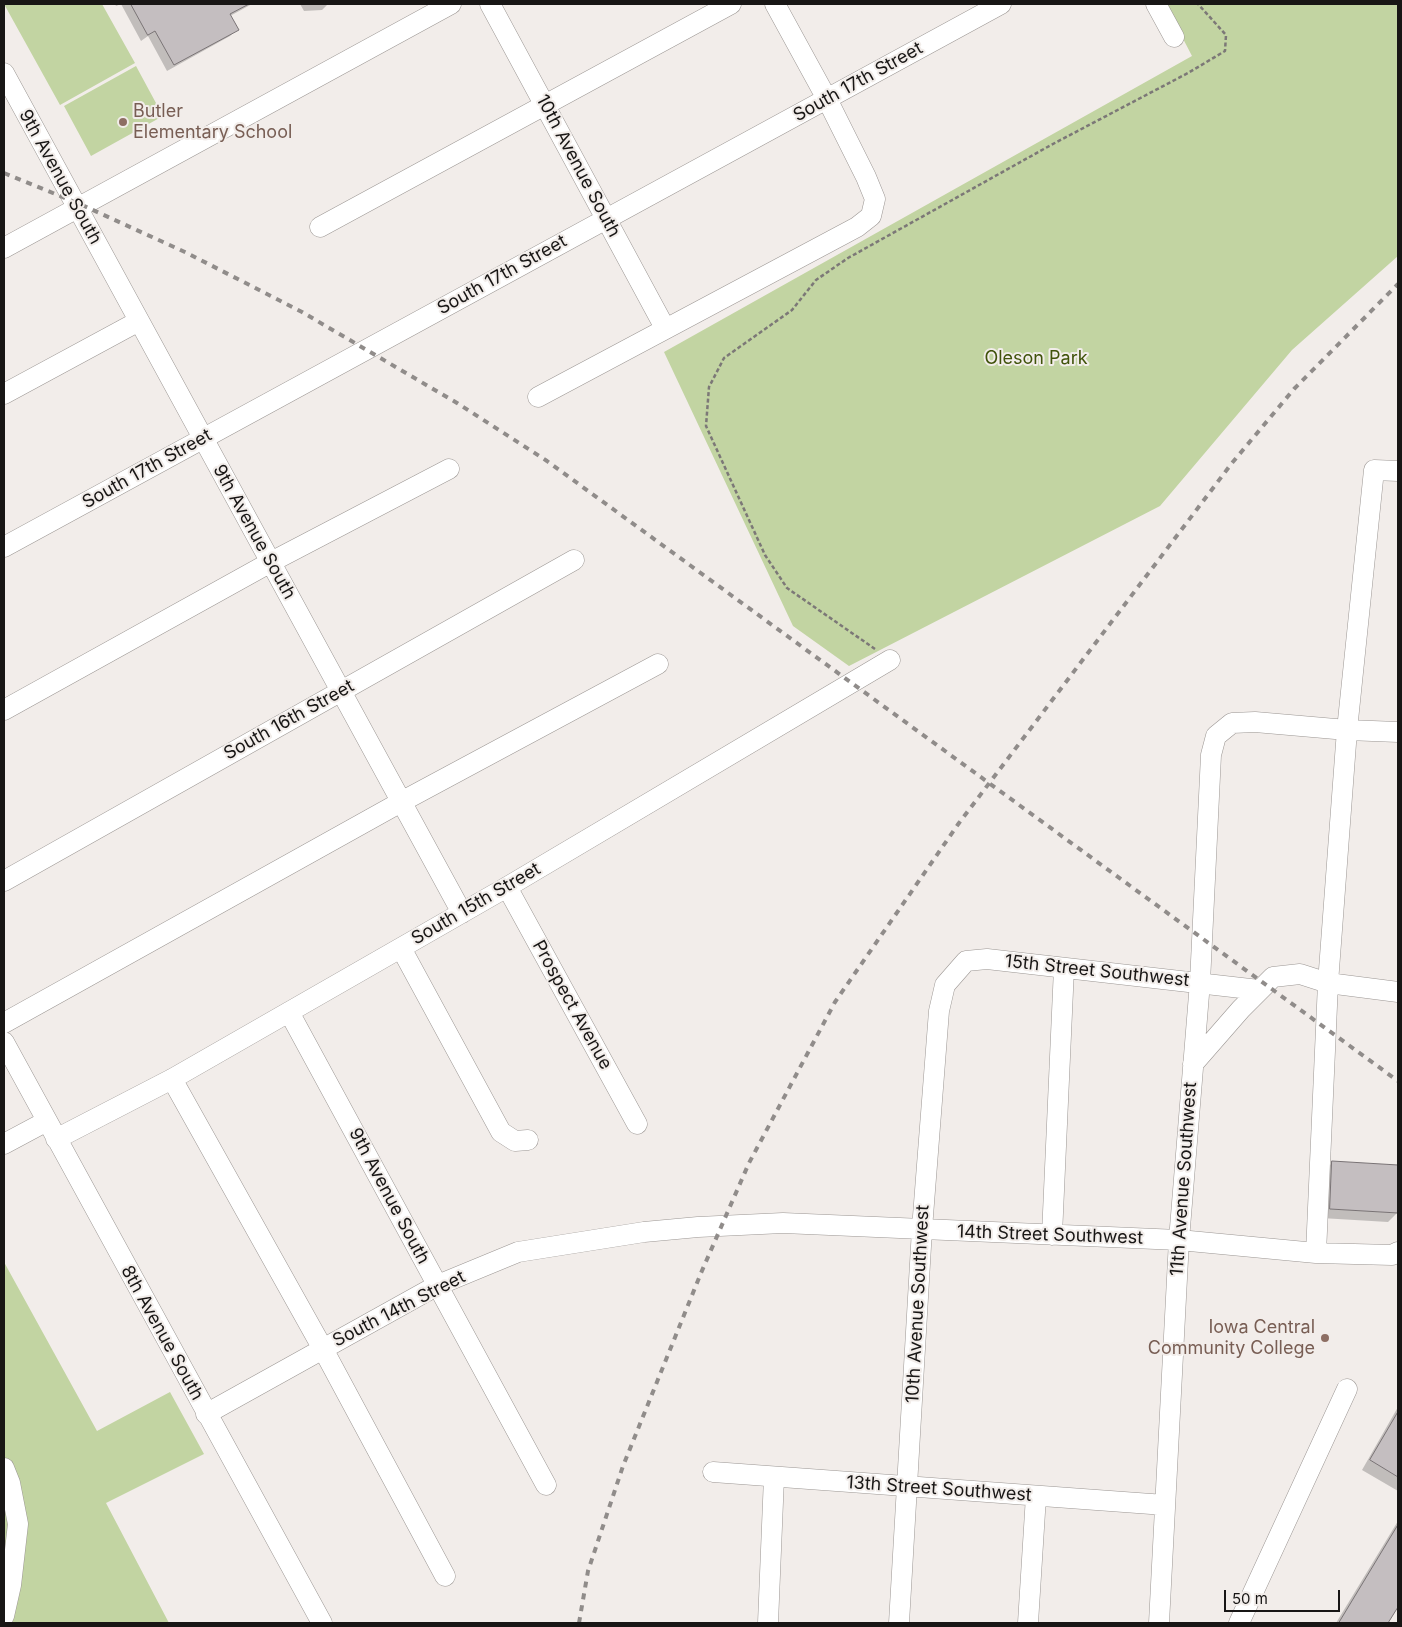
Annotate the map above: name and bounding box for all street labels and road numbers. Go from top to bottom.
street label: South 17th Street [790,38,926,126]
street label: 10th Avenue South [531,91,625,241]
street label: 9th Avenue South [14,106,106,248]
street label: South 17th Street [434,231,570,319]
street label: South 17th Street [79,425,215,513]
street label: 9th Avenue South [208,461,300,603]
street label: South 16th Street [220,675,358,765]
street label: South 15th Street [408,858,544,950]
street label: Prospect Avenue [528,937,616,1073]
street label: 15th Street Southwest [1004,951,1190,991]
street label: 11th Avenue Southwest [1166,1081,1202,1277]
street label: 9th Avenue South [344,1124,434,1268]
street label: 10th Avenue Southwest [902,1204,934,1404]
street label: 14th Street Southwest [957,1221,1143,1249]
street label: 8th Avenue South [116,1262,208,1404]
street label: South 14th Street [329,1266,469,1352]
street label: 13th Street Southwest [846,1472,1032,1506]

